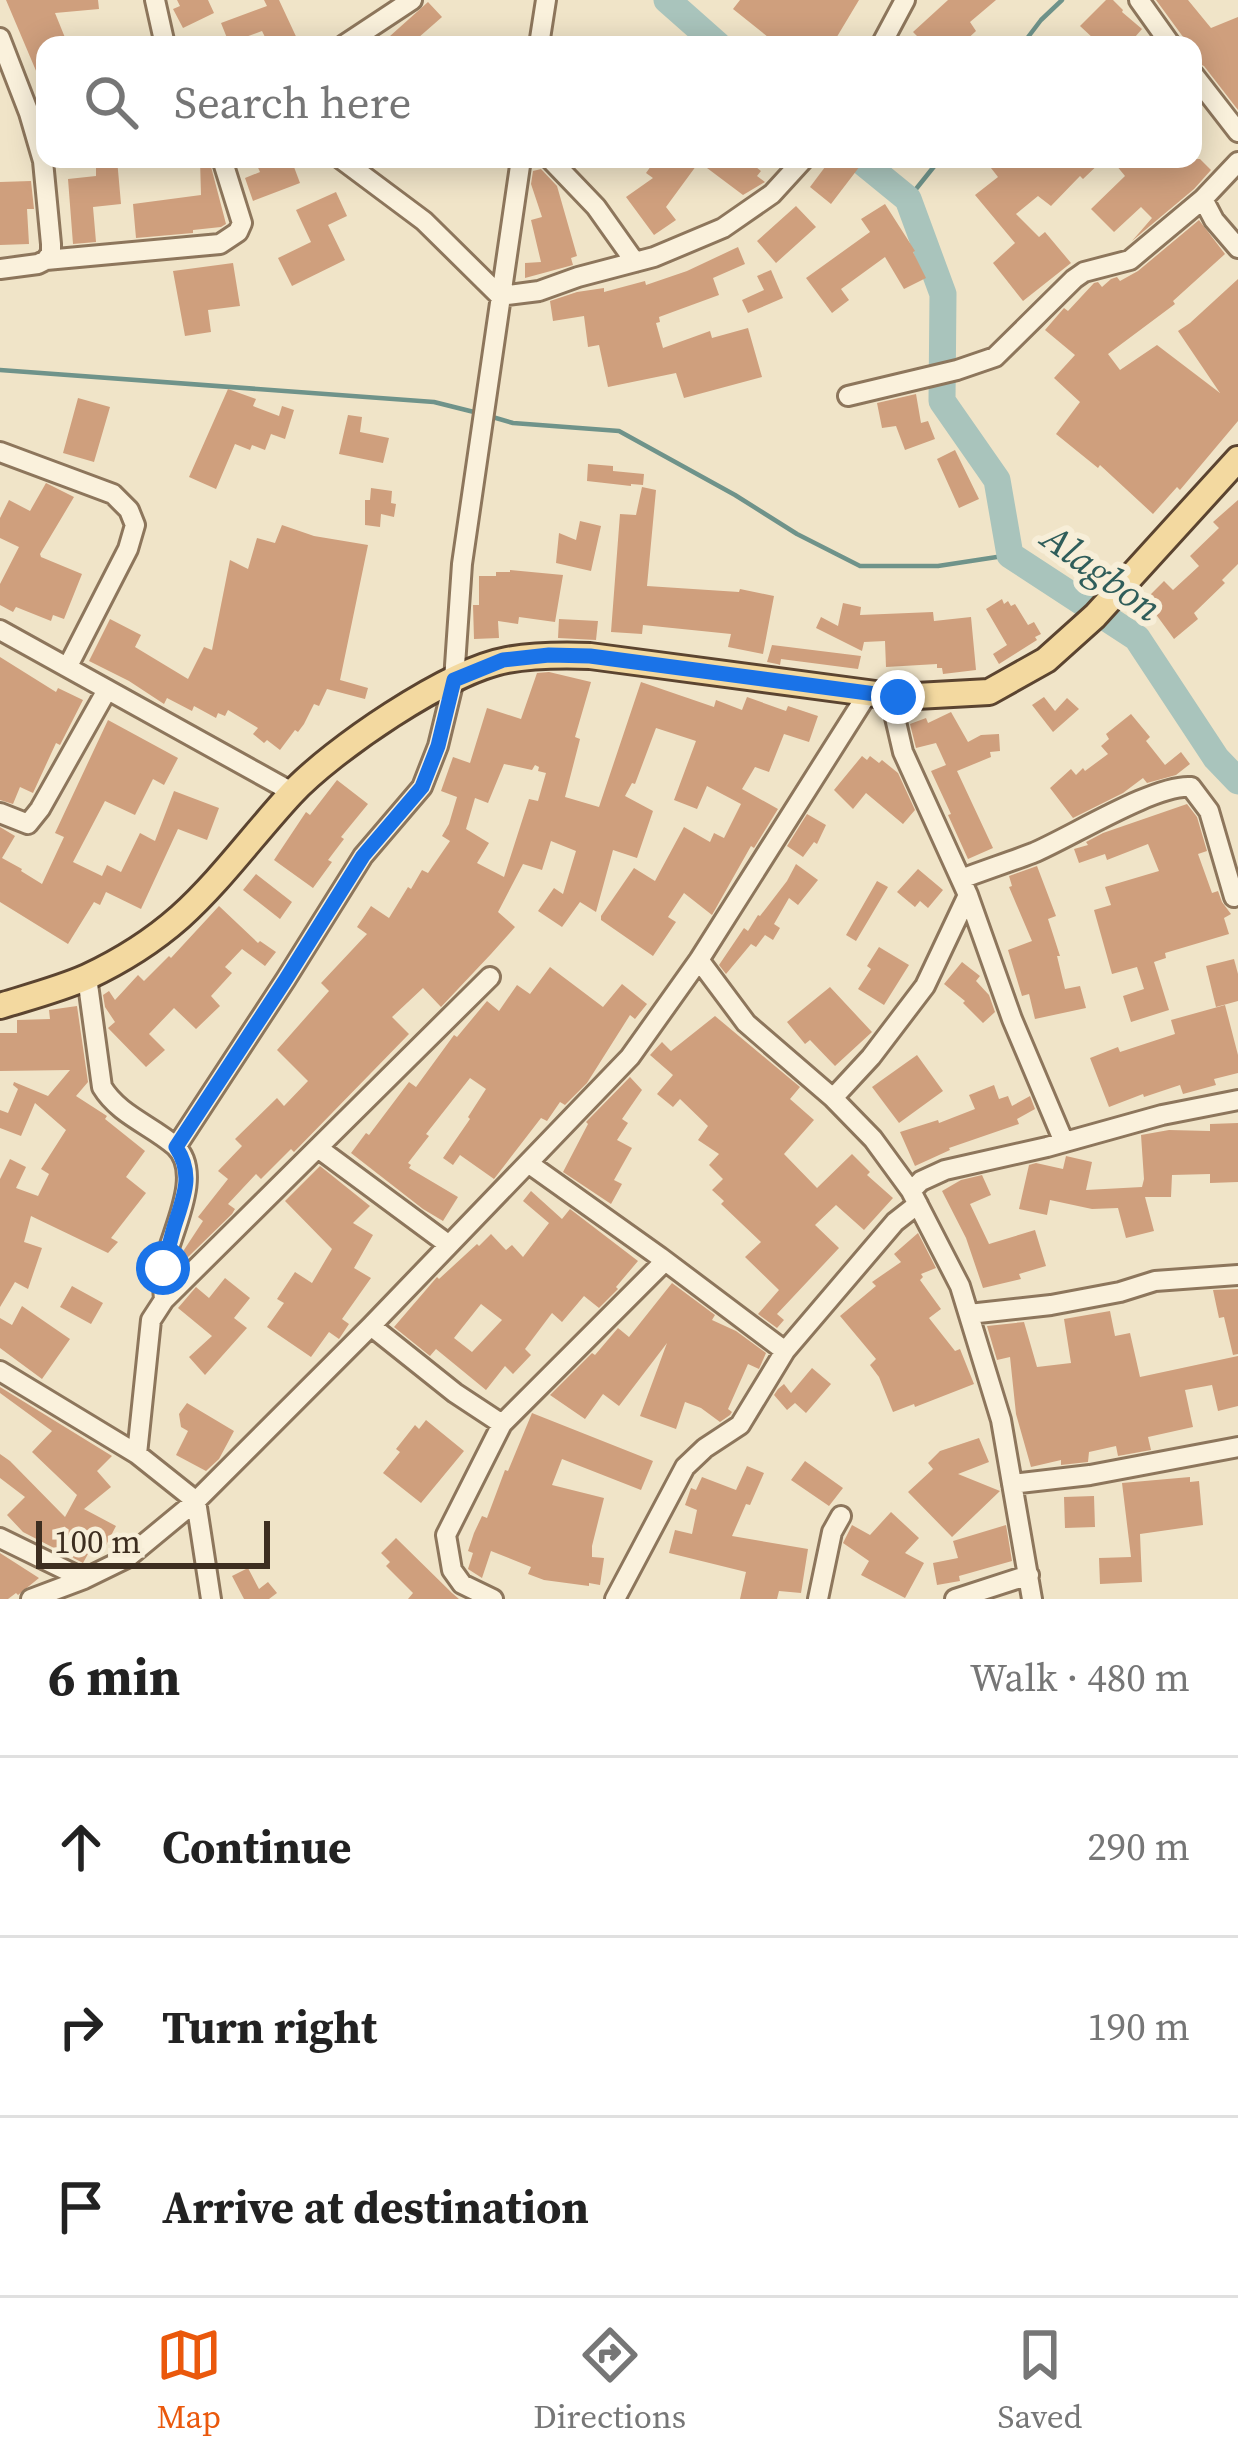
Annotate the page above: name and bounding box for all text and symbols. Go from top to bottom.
search box [36,36,1202,168]
icon: search [78,69,144,135]
text: Search here [174,71,411,133]
water label: Alagbon [1030,510,1172,634]
route end [871,670,925,724]
route start [136,1241,190,1295]
scale bar [36,1515,270,1568]
text: 100 m [54,1519,141,1564]
text: 6 min [48,1642,180,1712]
text: Walk · 480 m [970,1651,1190,1704]
icon: ahead [48,1814,114,1880]
text: Continue [162,1816,351,1878]
text: 290 m [1087,1820,1190,1873]
icon: right [48,1994,114,2060]
text: Turn right [162,1996,377,2058]
text: 190 m [1087,2000,1190,2053]
icon: arrive [48,2174,114,2240]
text: Arrive at destination [162,2176,589,2238]
tab: Map [156,2322,222,2439]
tab: Directions [533,2322,686,2439]
tab: Saved [998,2322,1082,2439]

